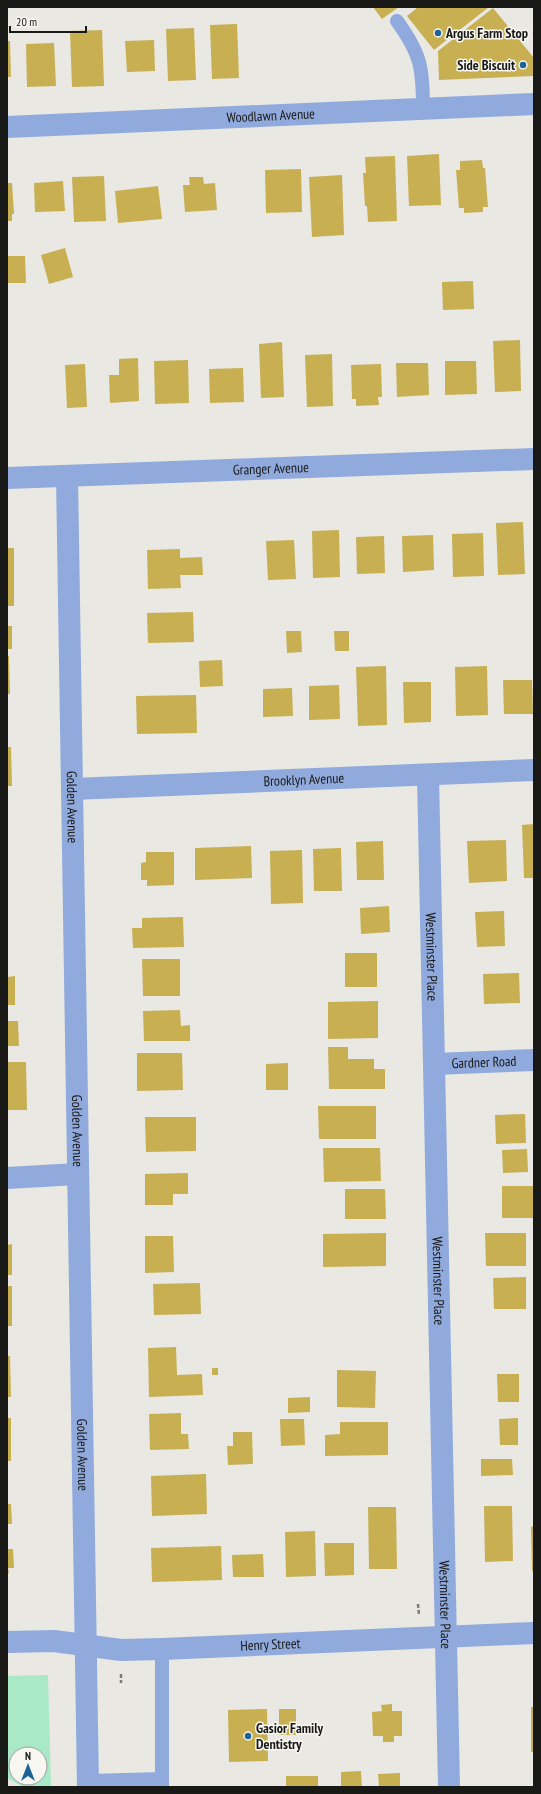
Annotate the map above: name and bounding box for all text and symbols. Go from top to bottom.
scale bar [10,8,86,34]
text: 20 m [16,14,37,29]
place label: Argus Farm Stop [445,24,528,42]
marker: Argus Farm Stop [433,28,443,38]
place label: Side Biscuit [457,56,515,74]
marker: Side Biscuit [518,60,528,70]
street label: Woodlawn Avenue [226,105,316,126]
street label: Granger Avenue [232,458,309,479]
street label: Brooklyn Avenue [263,769,345,790]
street label: Golden Avenue [63,771,82,843]
street label: Westminster Place [422,913,442,1002]
street label: Gardner Road [451,1052,517,1072]
street label: Golden Avenue [68,1095,87,1167]
street label: Westminster Place [429,1236,448,1326]
street label: Golden Avenue [73,1419,92,1491]
street label: Westminster Place [435,1560,455,1649]
street label: Henry Street [240,1634,301,1655]
place label: Gasior Family Dentistry [256,1719,324,1753]
marker: Gasior Family Dentistry [243,1731,253,1741]
north arrow [8,1746,48,1786]
text: N [25,1749,31,1763]

